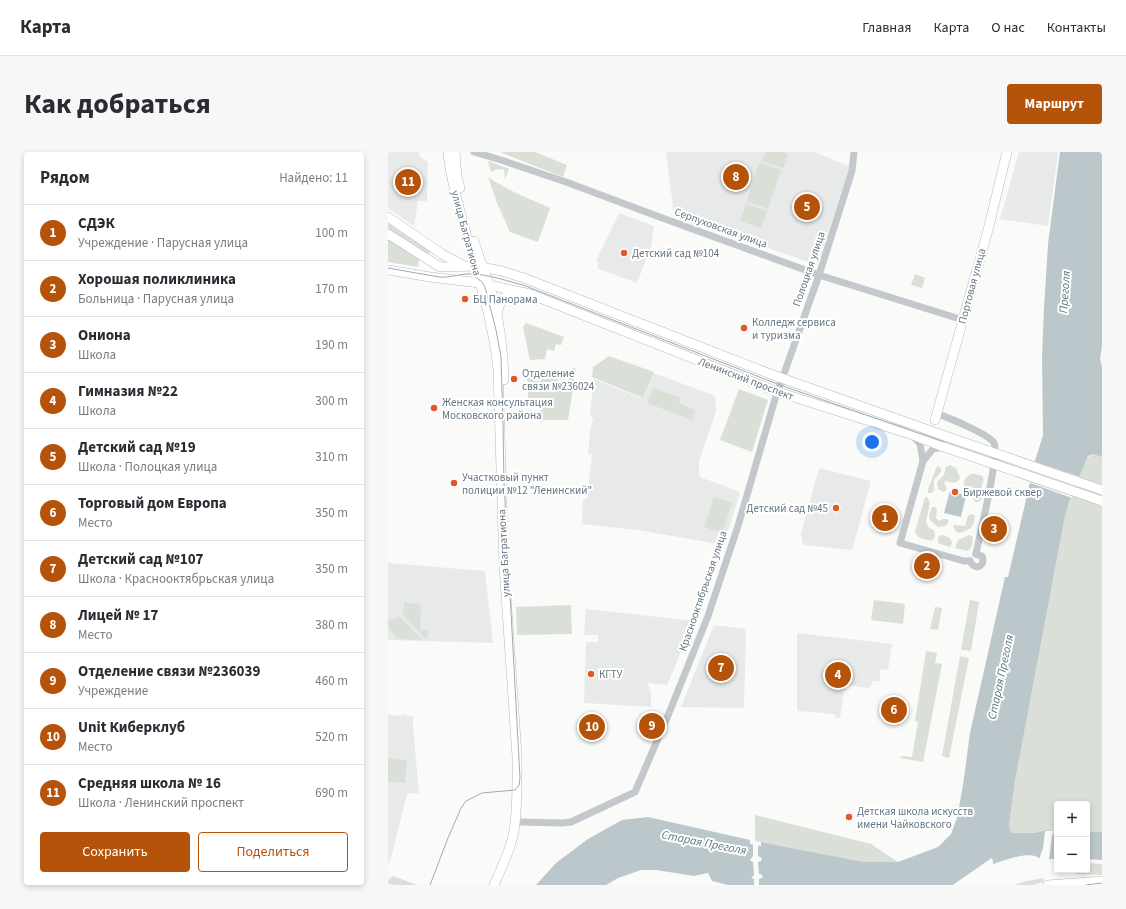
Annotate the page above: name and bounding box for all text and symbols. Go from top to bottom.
text: Карта [20,14,71,41]
text: Главная [862,18,911,38]
text: Карта [933,18,969,38]
text: О нас [991,18,1025,38]
text: Контакты [1047,18,1106,38]
text: Как добраться [24,84,211,124]
button: Маршрут [1007,84,1102,124]
pin: 8 [723,162,749,192]
text: Рядом [40,166,90,190]
pin: 11 [395,167,421,197]
text: Найдено: 11 [279,169,348,187]
street label: улица Багратиона [447,189,485,277]
pin: 5 [794,192,820,222]
street label: Серпуховская улица [672,204,770,252]
text: СДЭК [78,213,115,234]
text: 1 [50,224,56,242]
text: 100 m [315,224,348,242]
street label: Полоцкая улица [789,229,829,309]
text: Учреждение · Парусная улица [78,234,248,252]
place label: Детский сад №104 [632,246,720,261]
street label: Портовая улица [955,247,989,325]
marker: Детский сад №104 [619,248,629,258]
text: Хорошая поликлиника [78,269,236,290]
water label: Преголя [1055,270,1075,314]
text: 2 [50,280,56,298]
text: 170 m [315,280,348,298]
text: Больница · Парусная улица [78,290,234,308]
place label: БЦ Панорама [473,292,537,307]
marker: БЦ Панорама [460,294,470,304]
place label: Колледж сервиса и туризма [752,315,836,343]
marker: Колледж сервиса и туризма [739,323,749,333]
text: Ониона [78,325,131,346]
text: 3 [50,336,56,354]
text: 190 m [315,336,348,354]
text: Школа [78,346,116,364]
street label: Ленинский проспект [696,354,796,404]
place label: Отделение связи №236024 [522,366,595,394]
marker: Отделение связи №236024 [509,374,519,384]
text: Гимназия №22 [78,381,178,402]
text: 4 [50,392,56,410]
text: 300 m [315,392,348,410]
place label: Женская консультация Московского района [442,395,553,423]
text: Школа [78,402,116,420]
marker: Женская консультация Московского района [429,403,439,413]
your location [862,432,882,452]
text: Детский сад №19 [78,437,196,458]
text: 5 [50,448,56,466]
text: 310 m [315,448,348,466]
text: Школа · Полоцкая улица [78,458,217,476]
place label: Участковый пункт полиции №12 "Ленинский" [462,470,592,498]
marker: Участковый пункт полиции №12 "Ленинский" [449,478,459,488]
place label: Биржевой сквер [963,485,1042,500]
marker: Биржевой сквер [950,487,960,497]
text: Торговый дом Европа [78,493,227,514]
place label: Детский сад №45 [746,501,828,516]
marker: Детский сад №45 [831,503,841,513]
pin: 1 [872,503,898,533]
text: 6 [50,504,56,522]
text: 350 m [315,504,348,522]
street label: улица Багратиона [494,509,514,597]
text: Место [78,514,113,532]
pin: 3 [981,514,1007,544]
street label: Краснооктябрьская улица [675,529,731,653]
text: Детский сад №107 [78,549,204,570]
pin: 2 [914,551,940,581]
text: 7 [50,560,56,578]
text: 350 m [315,560,348,578]
text: Школа · Краснооктябрьская улица [78,570,274,588]
text: Лицей № 17 [78,605,158,626]
text: 8 [50,616,56,634]
text: 380 m [315,616,348,634]
text: Место [78,626,113,644]
water label: Старая Преголя [984,633,1018,721]
pin: 7 [708,653,734,683]
pin: 4 [825,660,851,690]
text: Отделение связи №236039 [78,661,260,682]
place label: КГТУ [599,667,623,682]
marker: КГТУ [586,669,596,679]
text: 9 [50,672,56,690]
text: 460 m [315,672,348,690]
text: Учреждение [78,682,148,700]
pin: 6 [881,695,907,725]
pin: 9 [639,711,665,741]
pin: 10 [579,712,605,742]
text: Unit Киберклуб [78,717,185,738]
text: 10 [46,728,60,746]
text: 520 m [315,728,348,746]
text: Место [78,738,113,756]
text: Средняя школа № 16 [78,773,221,794]
text: 11 [46,784,60,802]
text: 690 m [315,784,348,802]
text: Школа · Ленинский проспект [78,794,244,812]
map controls [1054,801,1090,873]
button: + [1054,801,1090,837]
place label: Детская школа искусств имени Чайковского [857,804,974,832]
marker: Детская школа искусств имени Чайковского [844,812,854,822]
water label: Старая Преголя [660,826,748,860]
button: Сохранить [40,832,190,872]
button: Поделиться [198,832,348,872]
button: − [1054,837,1090,873]

